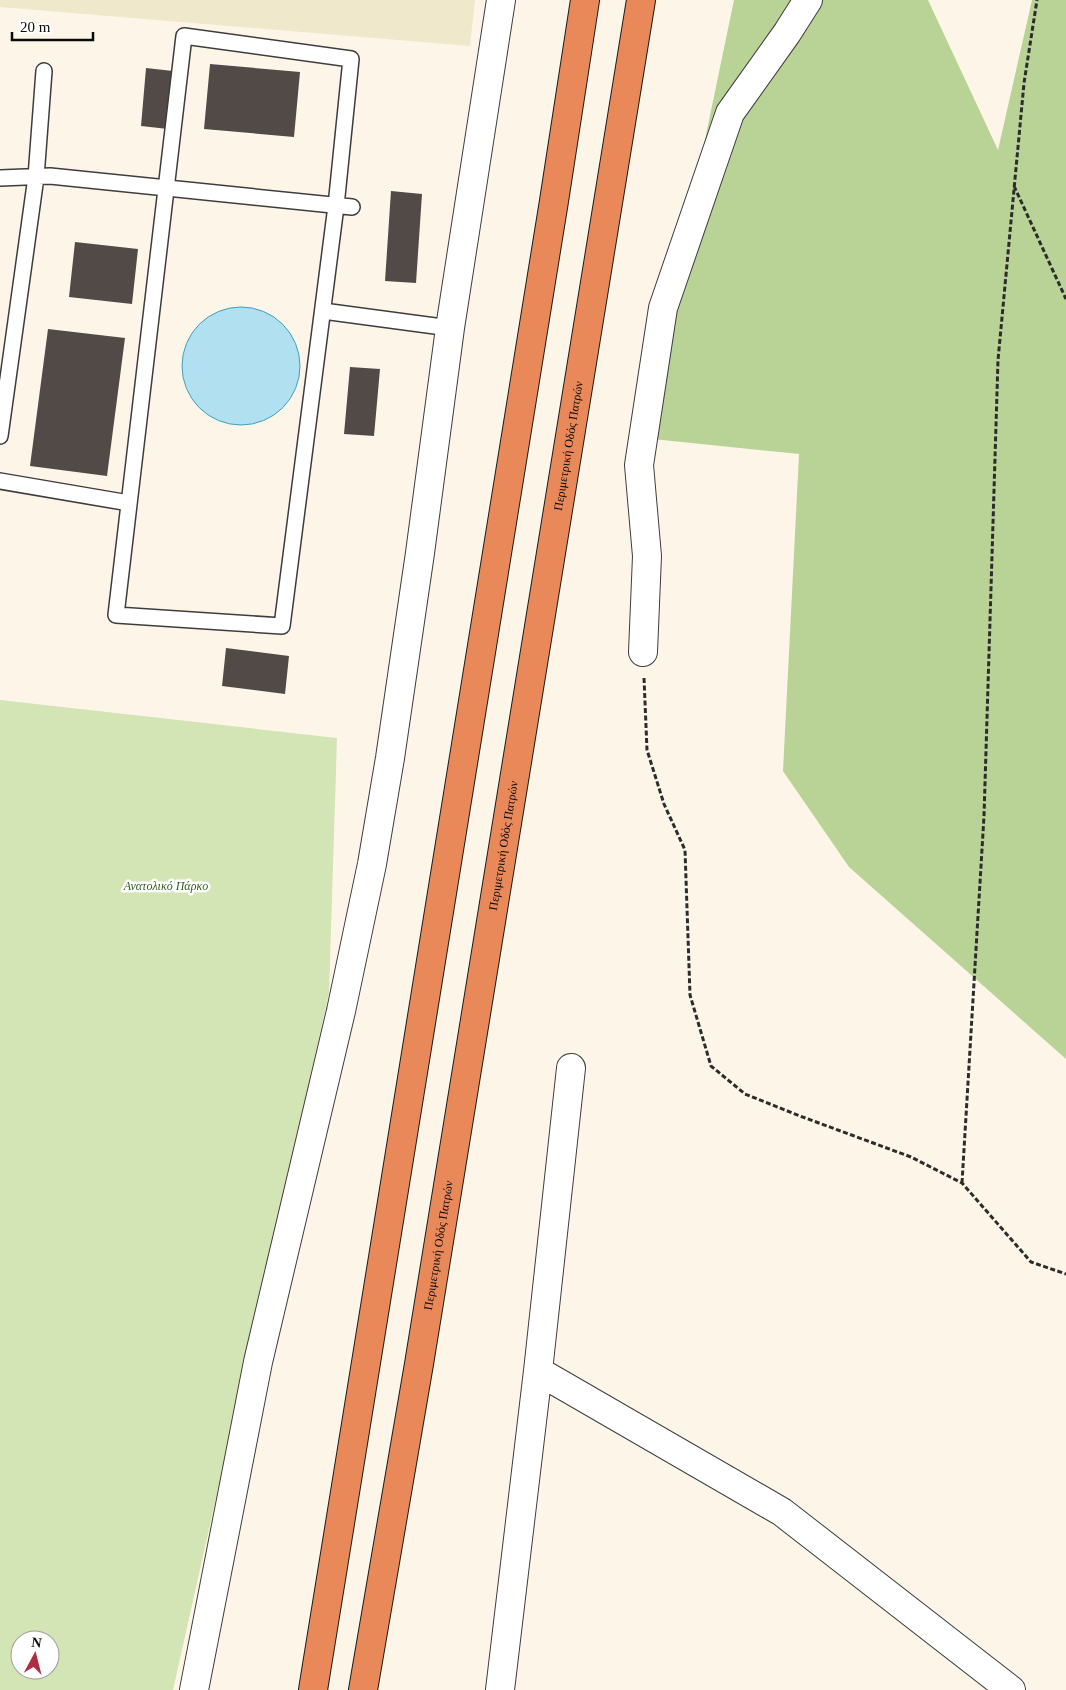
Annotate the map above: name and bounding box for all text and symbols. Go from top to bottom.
scale bar [12,10,94,42]
text: 20 m [20,19,51,35]
street label: Περιμετρική Οδός Πατρών [551,379,586,512]
street label: Περιμετρική Οδός Πατρών [486,779,521,911]
park label: Ανατολικό Πάρκο [123,879,208,893]
street label: Περιμετρική Οδός Πατρών [421,1179,456,1311]
north arrow [10,1630,60,1680]
text: N [31,1635,42,1651]

